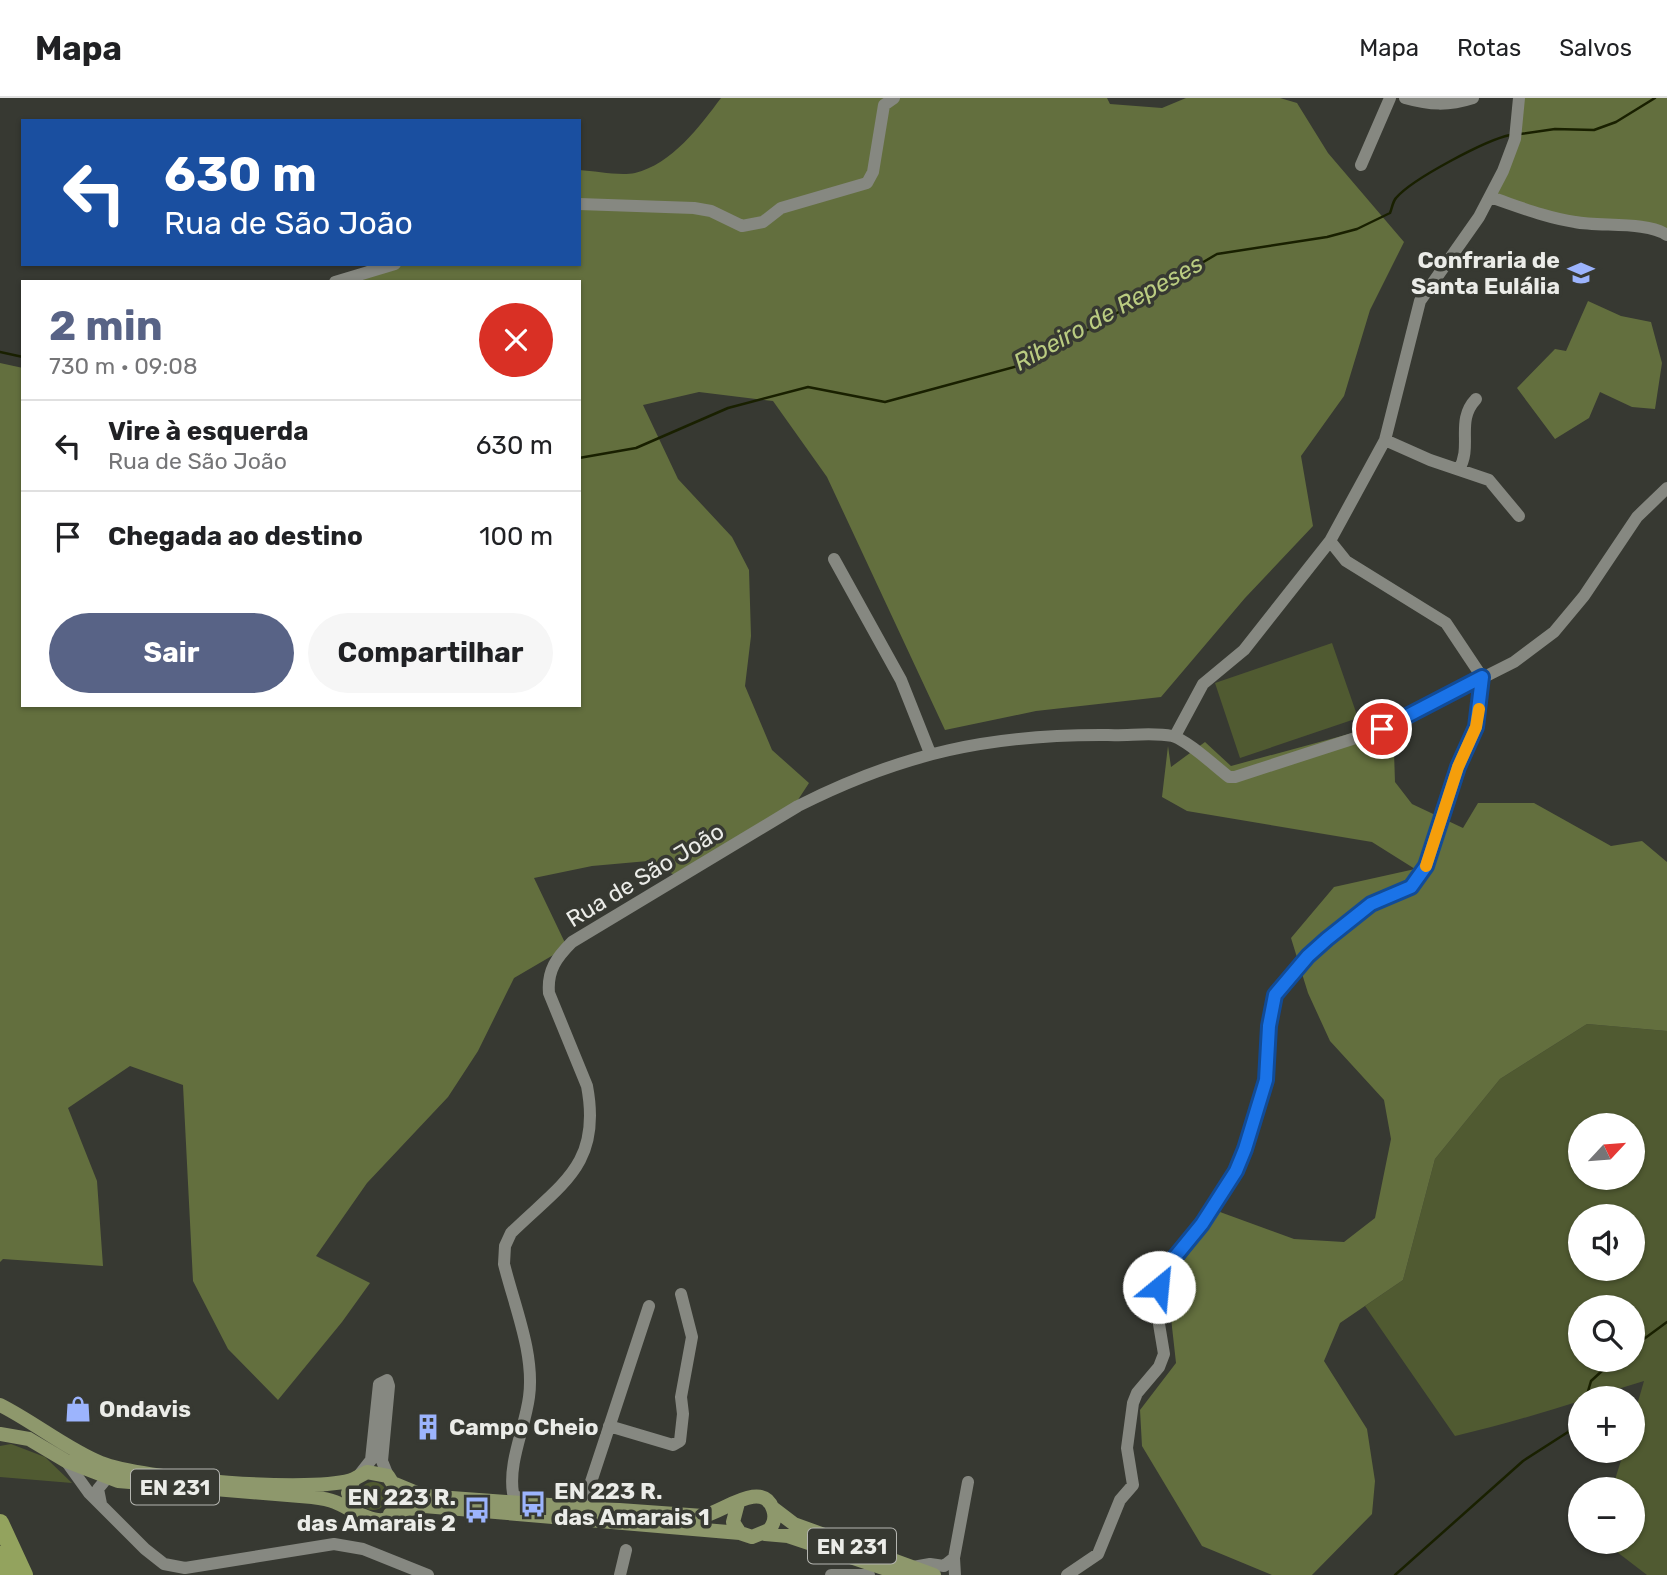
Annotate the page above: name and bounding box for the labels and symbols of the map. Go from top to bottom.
place label: Confraria de Santa Eulália [1411,246,1560,300]
water label: Ribeiro de Repeses [1009,249,1207,377]
school or university icon: Confraria de Santa Eulália [1566,258,1596,288]
pin [1352,699,1412,759]
street label: Rua de São João [561,817,729,933]
north arrow [1568,1113,1645,1190]
position arrow [1122,1250,1196,1324]
shop icon: Ondavis [63,1394,93,1424]
place label: Ondavis [99,1395,191,1423]
building icon: Campo Cheio [413,1412,443,1442]
place label: Campo Cheio [449,1413,599,1441]
road number: EN 231 [131,1470,219,1504]
place label: EN 223 R. das Amarais 1 [554,1477,710,1531]
place label: EN 223 R. das Amarais 2 [297,1483,456,1537]
bus stop icon: EN 223 R. das Amarais 1 [518,1489,548,1519]
bus stop icon: EN 223 R. das Amarais 2 [462,1495,492,1525]
road number: EN 231 [808,1528,896,1564]

